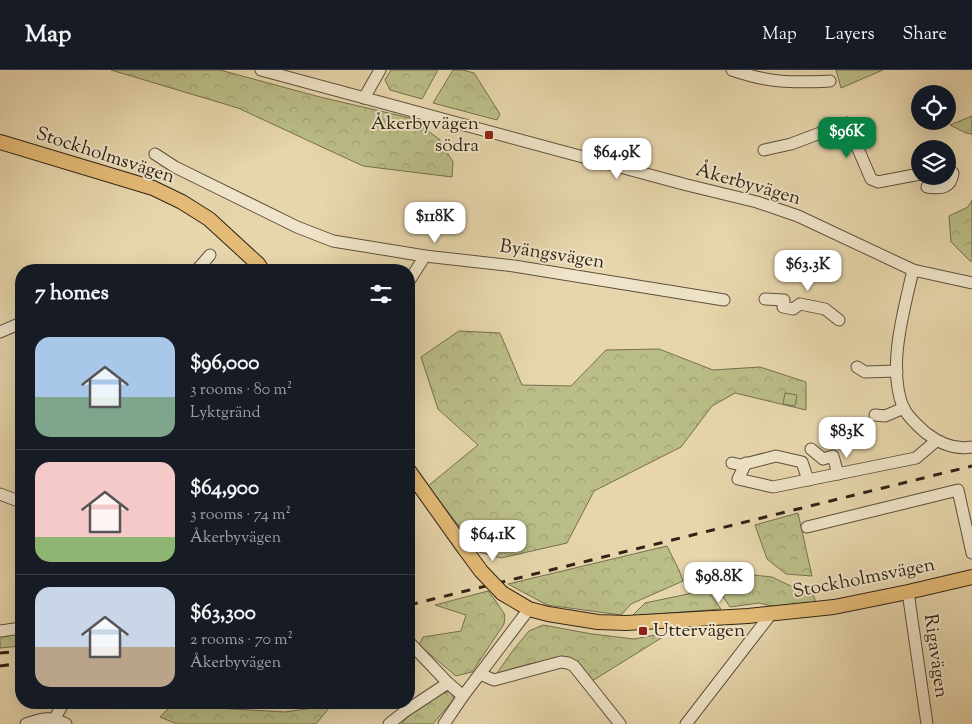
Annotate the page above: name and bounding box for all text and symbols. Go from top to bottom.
text: Map [25,18,71,52]
text: Map [762,22,797,48]
text: Layers [825,22,875,48]
text: Share [903,22,947,48]
map controls [911,85,956,185]
button: locate [911,85,956,130]
place label: Åkerbyvägen södra [371,111,479,160]
pin: $96K [817,116,877,159]
street label: Stockholmsvägen [32,121,178,191]
text: $96K [829,121,865,144]
marker: Åkerbyvägen södra [483,129,495,141]
pin: $64.9K [576,138,658,180]
button: layers [911,140,956,185]
text: $64.9K [593,142,641,165]
street label: Åkerbyvägen [692,157,804,213]
pin: $118K [400,202,470,244]
text: $118K [416,206,455,229]
street label: Byängsvägen [498,233,606,277]
pin: $63.3K [767,250,849,292]
text: $63.3K [785,254,831,277]
text: 7 homes [35,279,109,309]
icon: filters [367,280,395,308]
text: $96,000 [190,349,259,379]
icon: home [75,357,135,417]
text: 3 rooms · 80 m² [190,379,292,402]
text: Lyktgränd [190,402,261,425]
pin: $83K [817,416,877,459]
text: $83K [830,421,864,444]
text: $64,900 [190,474,259,504]
icon: home [75,482,135,542]
text: 3 rooms · 74 m² [190,504,291,527]
pin: $64.1K [452,520,534,562]
text: $64.1K [470,524,516,547]
text: Åkerbyvägen [190,527,281,550]
street label: Stockholmsvägen [791,552,937,606]
pin: $98.8K [678,562,760,604]
text: $98.8K [695,566,743,589]
text: $63,300 [190,599,256,629]
icon: home [75,607,135,667]
street label: Rigavägen [916,612,954,700]
place label: Uttervägen [653,618,745,645]
marker: Uttervägen [637,625,649,637]
text: 2 rooms · 70 m² [190,629,293,652]
text: Åkerbyvägen [190,652,281,675]

